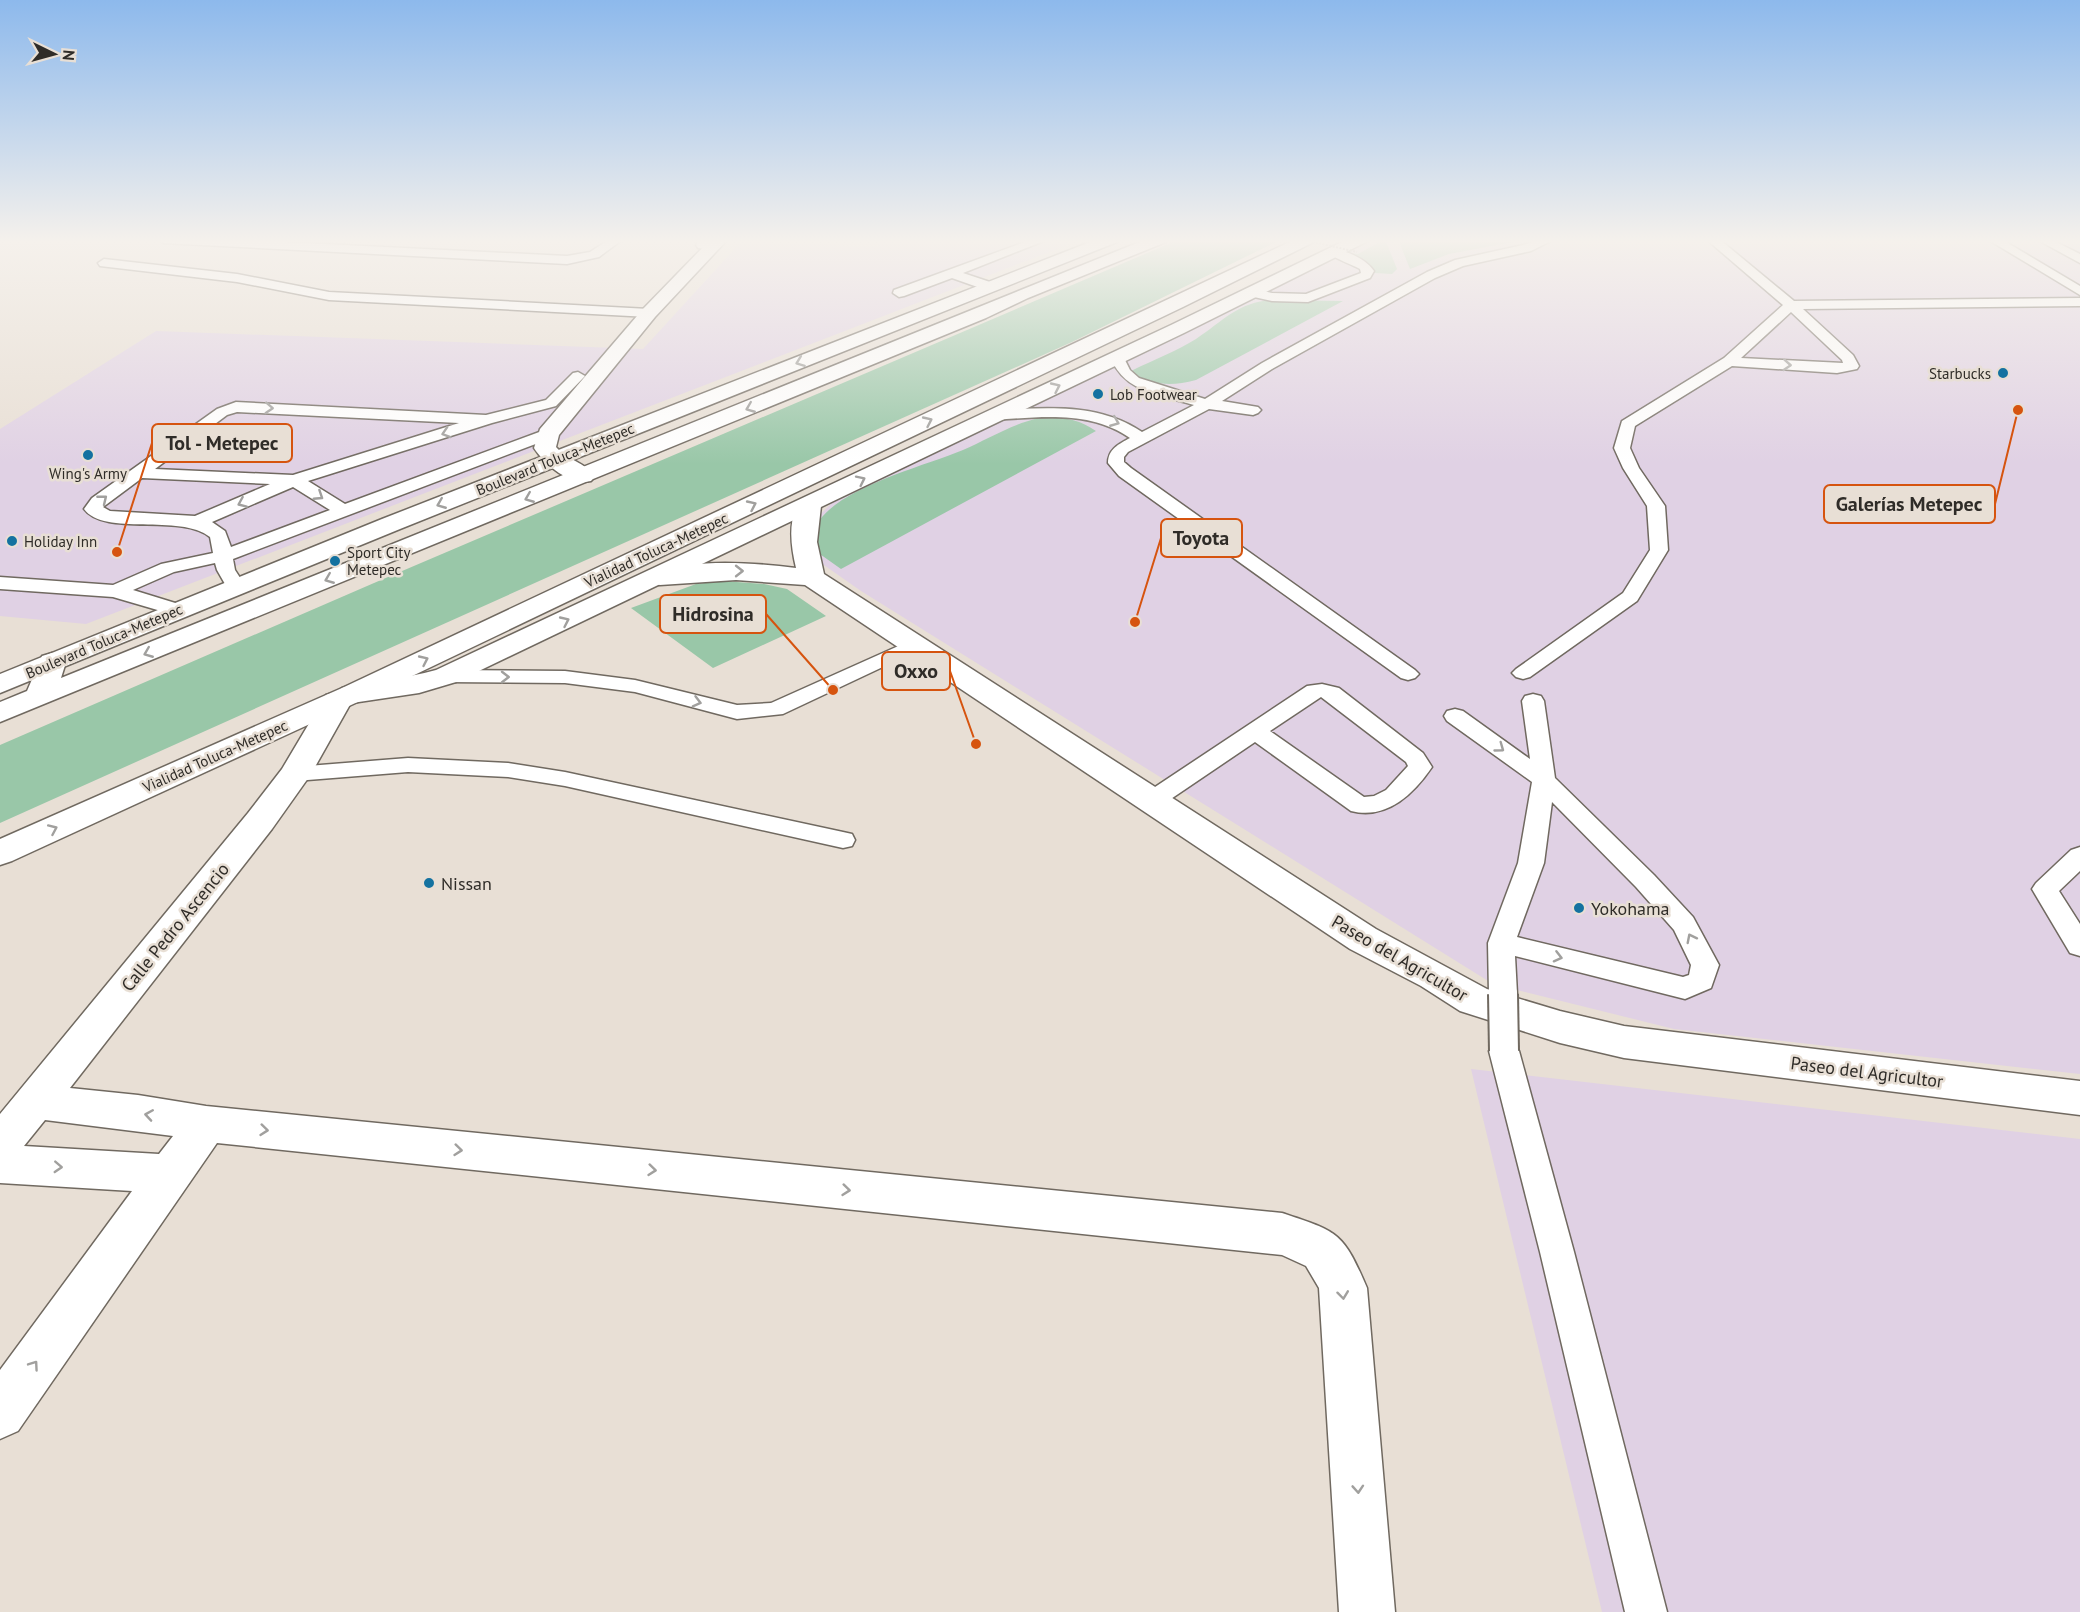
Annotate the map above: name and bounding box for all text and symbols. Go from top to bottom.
north arrow [24,24,84,84]
text: N [59,49,79,61]
one-way arrow [795,355,806,367]
one-way arrow [1782,359,1791,372]
place label: Starbucks [1929,364,1991,383]
marker: Starbucks [1996,366,2010,380]
one-way arrow [1050,383,1061,395]
place label: Lob Footwear [1110,385,1197,404]
marker: Lob Footwear [1091,387,1105,401]
one-way arrow [746,401,757,413]
one-way arrow [265,402,274,415]
one-way arrow [1108,415,1119,427]
one-way arrow [922,417,933,429]
street label: Boulevard Toluca-Metepec [473,418,637,499]
callout: Tol - Metepec [152,424,292,462]
one-way arrow [441,426,452,439]
text: Tol - Metepec [166,430,279,456]
marker: Wing's Army [81,448,95,462]
place label: Wing's Army [49,464,127,483]
one-way arrow [855,476,866,488]
callout: Galerías Metepec [1824,485,1995,523]
one-way arrow [313,489,323,501]
one-way arrow [524,491,535,503]
text: Galerías Metepec [1836,491,1983,517]
one-way arrow [96,495,107,506]
one-way arrow [237,496,248,508]
one-way arrow [436,496,447,509]
one-way arrow [746,500,757,512]
street label: Vialidad Toluca-Metepec [580,508,731,592]
callout: Toyota [1161,519,1242,557]
text: Toyota [1173,525,1229,551]
place label: Holiday Inn [24,532,97,551]
marker: Holiday Inn [5,534,19,548]
place label: Sport City Metepec [347,543,410,579]
marker: Sport City Metepec [328,554,342,568]
one-way arrow [735,565,744,577]
one-way arrow [324,572,335,584]
callout: Hidrosina [660,595,766,633]
street label: Boulevard Toluca-Metepec [23,599,186,683]
text: Hidrosina [672,601,754,627]
one-way arrow [558,617,569,629]
one-way arrow [144,646,155,658]
callout: Oxxo [882,652,950,690]
one-way arrow [418,656,429,668]
text: Oxxo [894,658,938,684]
one-way arrow [500,671,509,683]
one-way arrow [691,695,702,707]
street label: Vialidad Toluca-Metepec [139,715,291,797]
one-way arrow [1493,741,1504,752]
one-way arrow [47,825,58,837]
street label: Calle Pedro Ascencio [116,858,234,996]
place label: Nissan [441,872,492,895]
marker: Nissan [422,876,436,890]
place label: Yokohama [1591,897,1670,920]
marker: Yokohama [1572,901,1586,915]
street label: Paseo del Agricultor [1328,910,1472,1006]
one-way arrow [1687,934,1699,945]
one-way arrow [1553,950,1563,963]
street label: Paseo del Agricultor [1790,1051,1944,1093]
one-way arrow [144,1109,153,1121]
one-way arrow [260,1123,269,1136]
one-way arrow [454,1143,463,1156]
one-way arrow [54,1161,63,1174]
one-way arrow [648,1163,657,1176]
one-way arrow [842,1183,851,1195]
one-way arrow [1336,1290,1349,1300]
one-way arrow [27,1361,38,1372]
one-way arrow [1351,1485,1364,1494]

